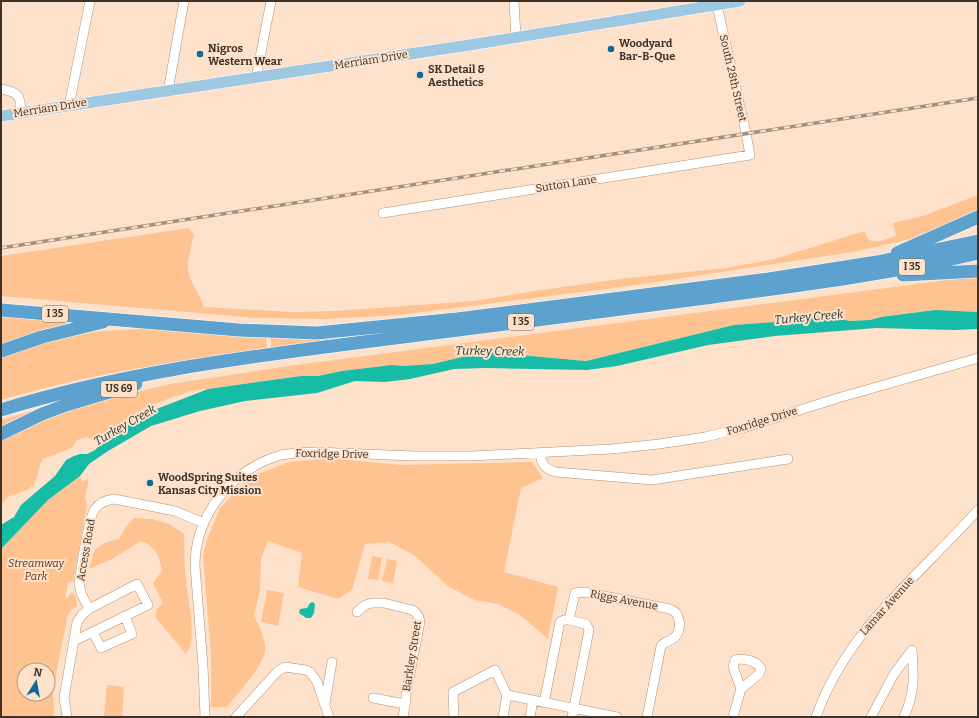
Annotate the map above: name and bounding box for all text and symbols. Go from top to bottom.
street label: South 28th Street [717,33,749,123]
place label: Woodyard Bar-B-Que [619,37,675,63]
place label: Nigros Western Wear [208,42,283,68]
marker: Woodyard Bar-B-Que [606,44,616,54]
street label: Merriam Drive [333,48,409,72]
marker: Nigros Western Wear [195,49,205,59]
place label: SK Detail & Aesthetics [428,63,485,89]
marker: SK Detail & Aesthetics [415,70,425,80]
street label: Merriam Drive [12,96,88,120]
street label: Sutton Lane [535,173,597,195]
road number: I 35 [899,259,925,275]
road number: I 35 [42,306,68,322]
water label: Turkey Creek [774,307,845,327]
road number: I 35 [508,314,534,330]
water label: Turkey Creek [455,343,525,359]
road number: US 69 [101,381,137,397]
water label: Turkey Creek [92,401,159,448]
street label: Foxridge Drive [725,404,799,438]
street label: Foxridge Drive [295,447,369,461]
place label: WoodSpring Suites Kansas City Mission [158,471,261,497]
marker: WoodSpring Suites Kansas City Mission [145,478,155,488]
street label: Access Road [74,517,98,582]
park label: Streamway Park [8,557,65,583]
street label: Lamar Avenue [857,574,917,638]
street label: Riggs Avenue [589,587,659,613]
street label: Barkley Street [400,620,424,692]
north arrow [16,662,56,702]
text: N [32,665,44,680]

